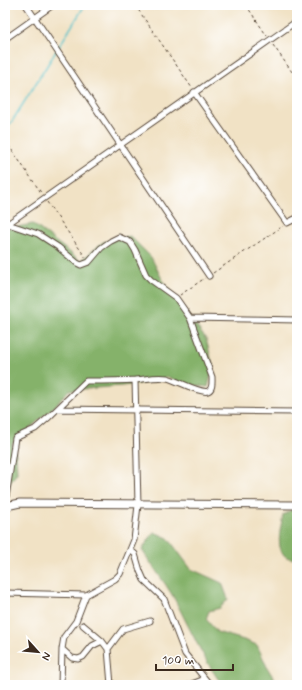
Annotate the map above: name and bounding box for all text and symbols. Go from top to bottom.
north arrow [18,632,58,672]
scale bar [156,646,233,672]
text: N [38,650,54,663]
text: 100 m [162,653,194,669]

